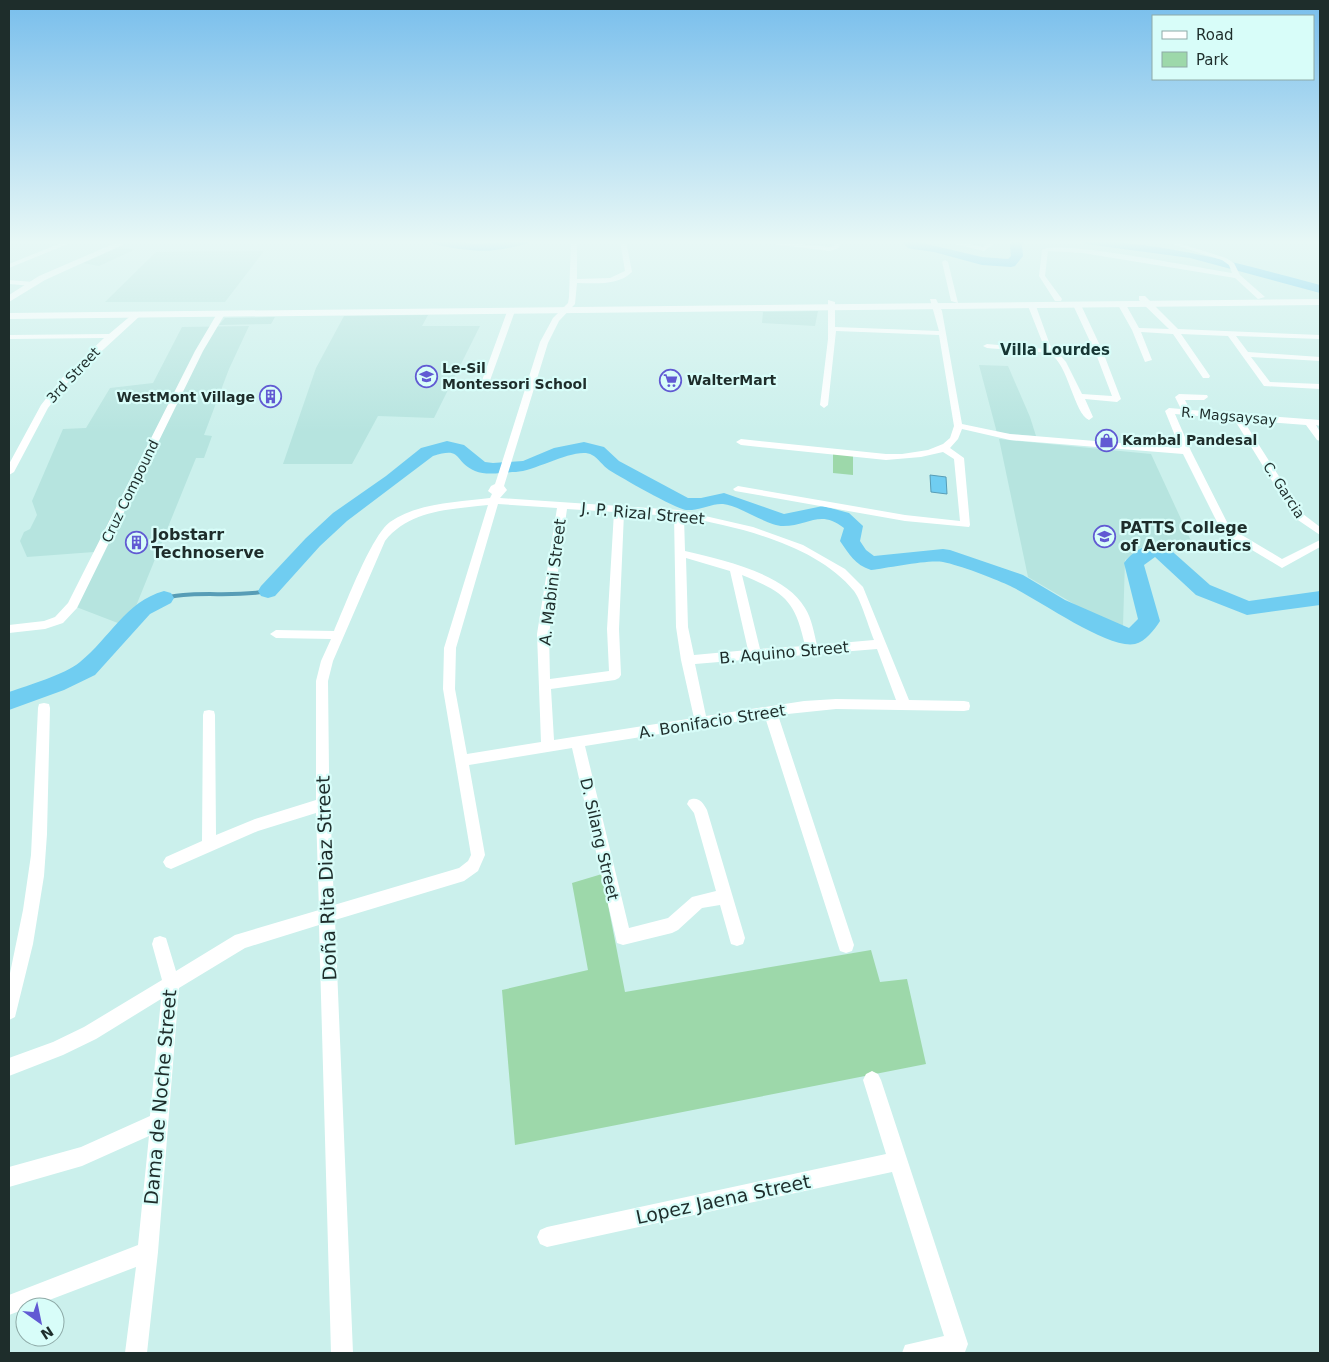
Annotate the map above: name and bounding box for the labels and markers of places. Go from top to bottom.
place label: Le-Sil Montessori School [442,360,587,392]
school or university icon: Le-Sil Montessori School [414,364,438,388]
supermarket icon: WalterMart [659,368,683,392]
place label: WalterMart [687,372,777,388]
building icon: WestMont Village [259,385,283,409]
place label: WestMont Village [117,389,255,405]
shop icon: Kambal Pandesal [1094,428,1118,452]
place label: Kambal Pandesal [1122,432,1257,448]
place label: PATTS College of Aeronautics [1120,518,1251,555]
school or university icon: PATTS College of Aeronautics [1092,524,1116,548]
place label: Jobstarr Technoserve [151,525,265,562]
building icon: Jobstarr Technoserve [124,531,148,555]

